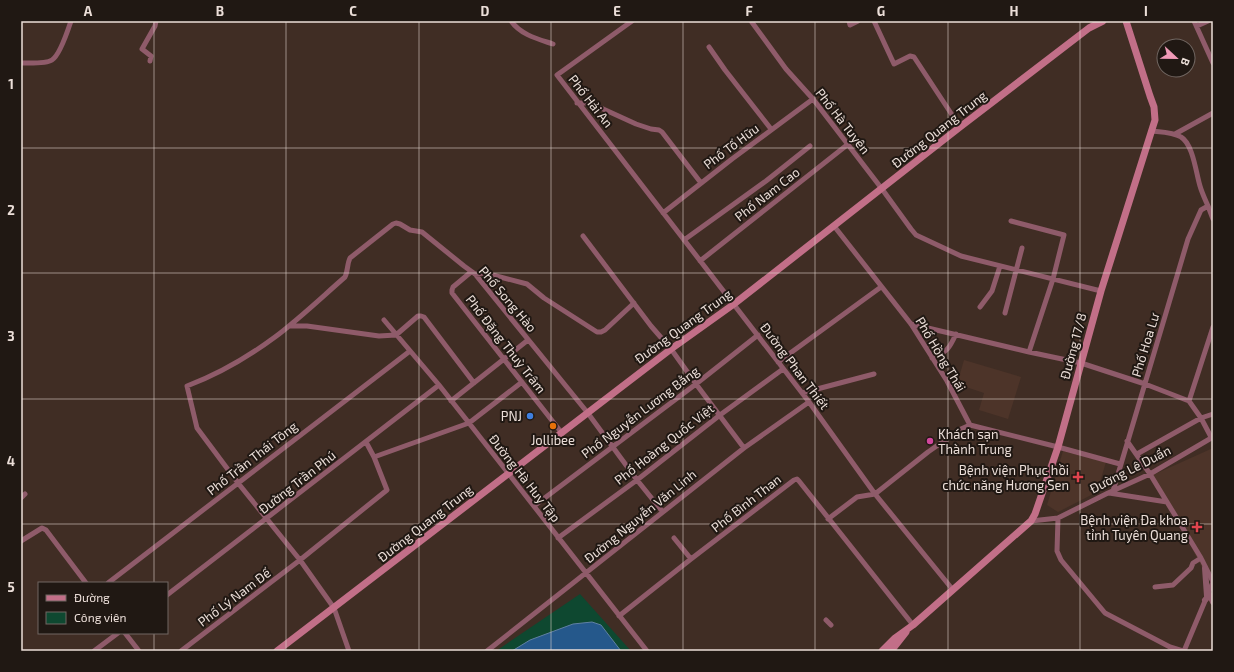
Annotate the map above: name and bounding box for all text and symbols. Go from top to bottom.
text: A [84,3,93,19]
text: B [216,3,224,19]
text: C [349,3,357,19]
text: D [481,3,490,19]
text: E [613,3,621,19]
text: F [745,3,753,19]
text: G [877,3,885,19]
text: H [1010,3,1019,19]
text: I [1144,3,1148,19]
north arrow [1156,38,1196,78]
text: B [1178,56,1193,68]
street label: Phố Hải An [565,71,617,131]
text: 1 [8,76,14,92]
street label: Phố Hà Tuyên [812,85,874,157]
street label: Đường Quang Trung [888,87,990,171]
street label: Phố Tố Hữu [700,120,762,172]
street label: Phố Nam Cao [731,164,803,224]
text: 2 [7,202,15,218]
street label: Phố Song Hào [476,263,540,335]
street label: Đường Quang Trung [631,285,735,367]
street label: Phố Đặng Thuỳ Trâm [463,292,549,396]
street label: Phố Hoa Lư [1128,310,1163,379]
street label: Đường 17/8 [1056,311,1090,381]
street label: Phố Hồng Thái [912,314,970,394]
street label: Đường Phan Thiết [757,319,833,413]
text: 3 [7,328,15,344]
street label: Phố Nguyễn Lương Bằng [578,363,702,461]
street label: Phố Hoàng Quốc Việt [611,400,717,488]
place label: PNJ [501,408,522,424]
marker: PNJ [525,411,535,421]
street label: Phố Trần Thái Tông [204,418,300,498]
marker: Jollibee [548,421,558,431]
place label: Khách sạn Thành Trung [938,426,1012,457]
street label: Đường Hà Huy Tập [486,431,564,525]
place label: Jollibee [531,432,575,448]
marker: Khách sạn Thành Trung [925,436,935,446]
street label: Đường Lê Duẩn [1087,442,1173,496]
street label: Đường Trần Phú [255,447,339,517]
text: 4 [7,453,15,469]
place label: Bệnh viện Phục hồi chức năng Hương Sen [942,462,1069,493]
street label: Đường Nguyễn Văn Linh [581,466,699,566]
street label: Phố Bình Than [708,471,784,535]
marker: Bệnh viện Phục hồi chức năng Hương Sen [1072,471,1084,483]
street label: Đường Quang Trung [374,481,476,565]
place label: Bệnh viện Đa khoa tỉnh Tuyên Quang [1080,512,1188,543]
marker: Bệnh viện Đa khoa tỉnh Tuyên Quang [1191,521,1203,533]
street label: Phố Lý Nam Đế [194,564,274,630]
text: 5 [7,579,15,595]
legend [38,582,168,634]
text: Đường [74,590,110,604]
text: Công viên [74,610,127,624]

